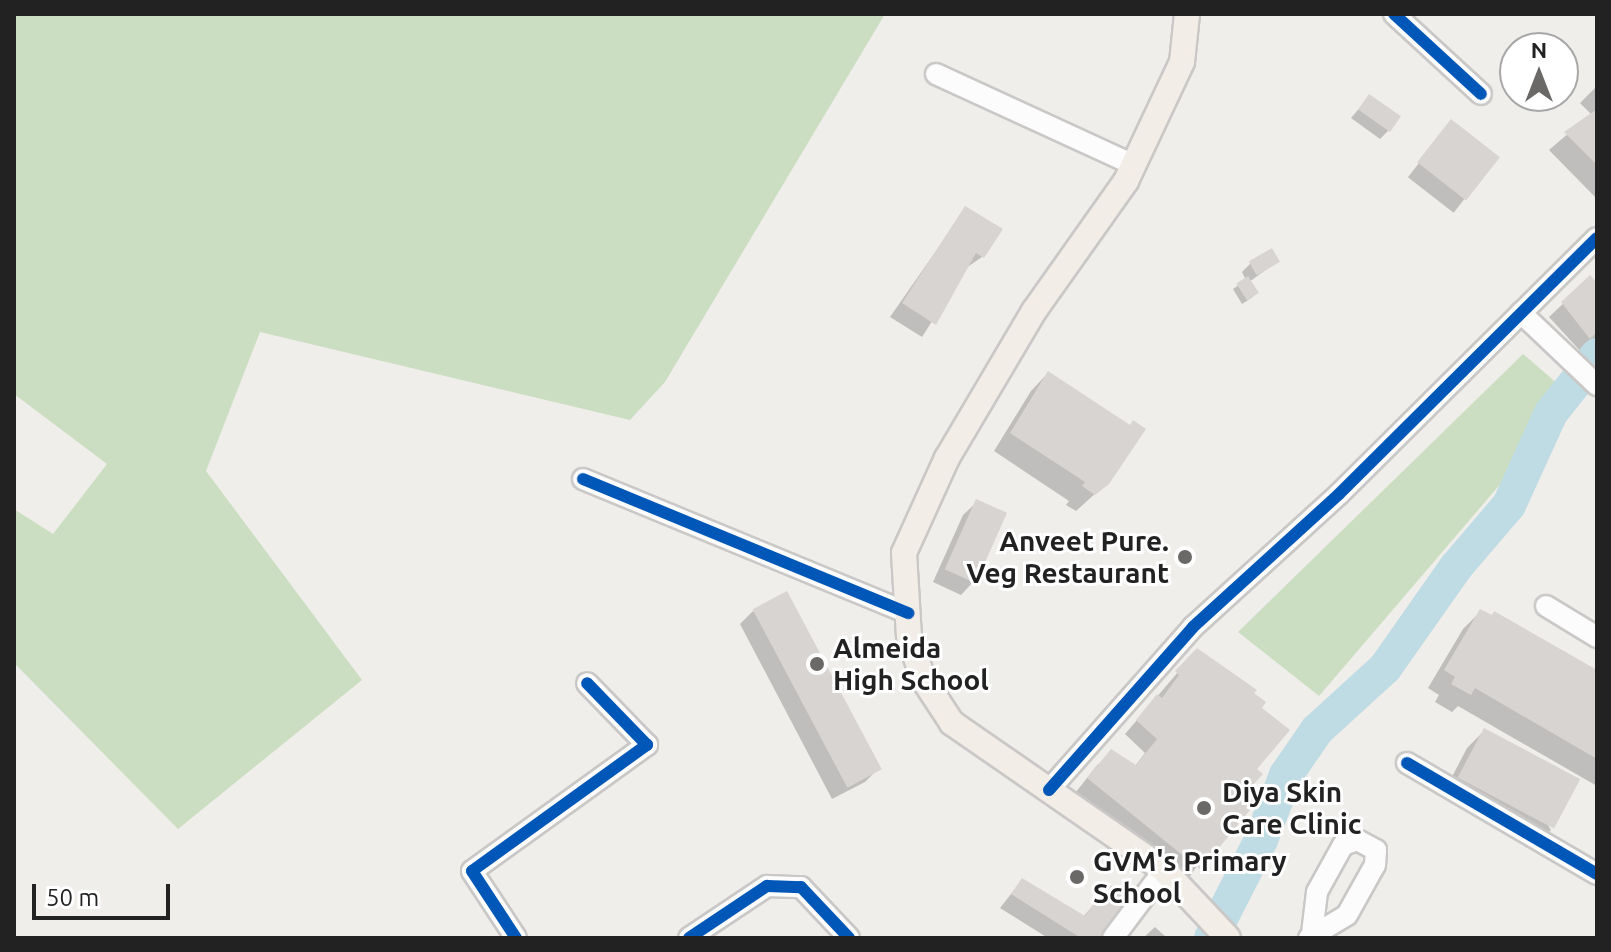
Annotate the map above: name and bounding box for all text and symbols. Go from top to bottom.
north arrow [1499,32,1579,112]
text: N [1531,37,1547,62]
place label: Anveet Pure. Veg Restaurant [966,524,1169,590]
marker: Anveet Pure. Veg Restaurant [1176,548,1194,566]
place label: Almeida High School [833,631,989,697]
marker: Almeida High School [808,655,826,673]
place label: Diya Skin Care Clinic [1222,775,1361,841]
marker: Diya Skin Care Clinic [1193,797,1215,819]
place label: GVM's Primary School [1093,844,1287,910]
scale bar [36,868,174,918]
marker: GVM's Primary School [1068,868,1086,886]
text: 50 m [46,884,99,911]

